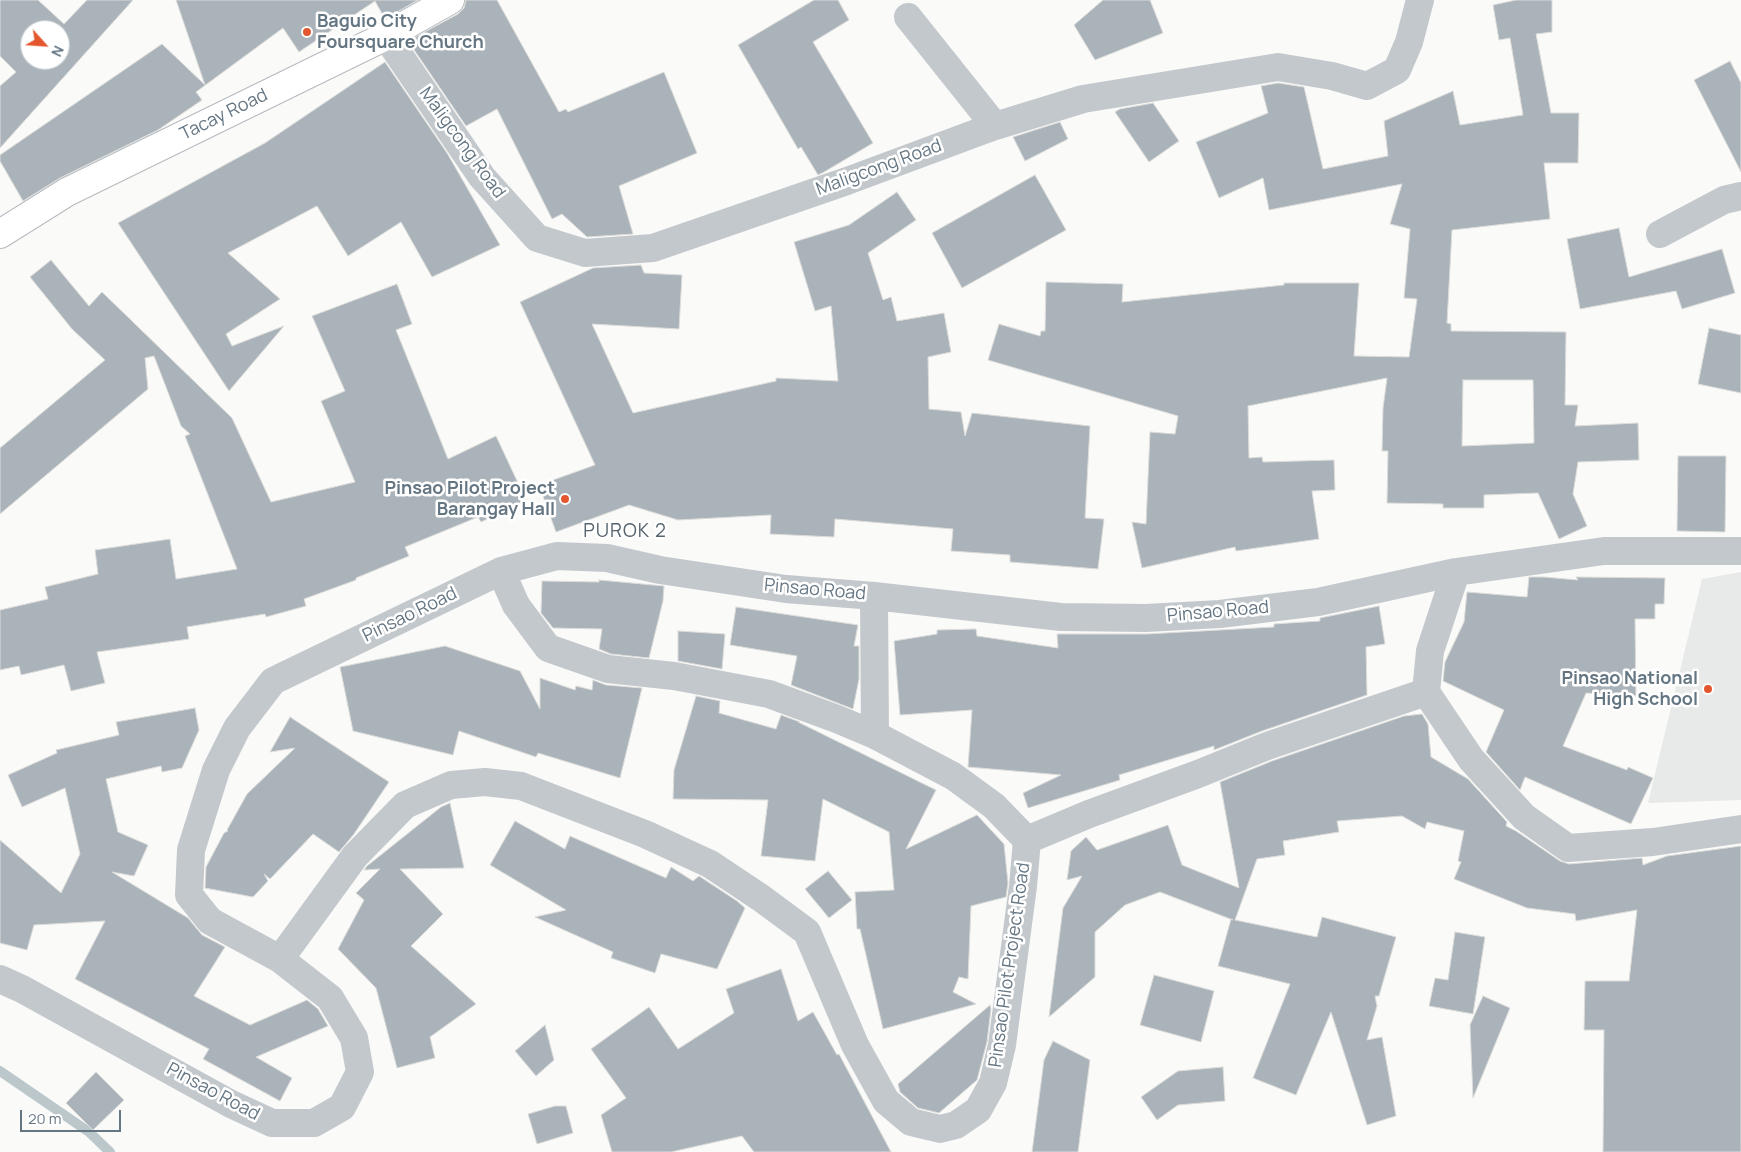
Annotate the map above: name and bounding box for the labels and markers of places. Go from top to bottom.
place label: Baguio City Foursquare Church [317,11,484,54]
marker: Baguio City Foursquare Church [301,26,313,38]
place label: Pinsao Pilot Project Barangay Hall [384,478,555,520]
marker: Pinsao Pilot Project Barangay Hall [559,493,571,505]
place label: Pinsao National High School [1561,668,1698,711]
marker: Pinsao National High School [1702,683,1714,695]

